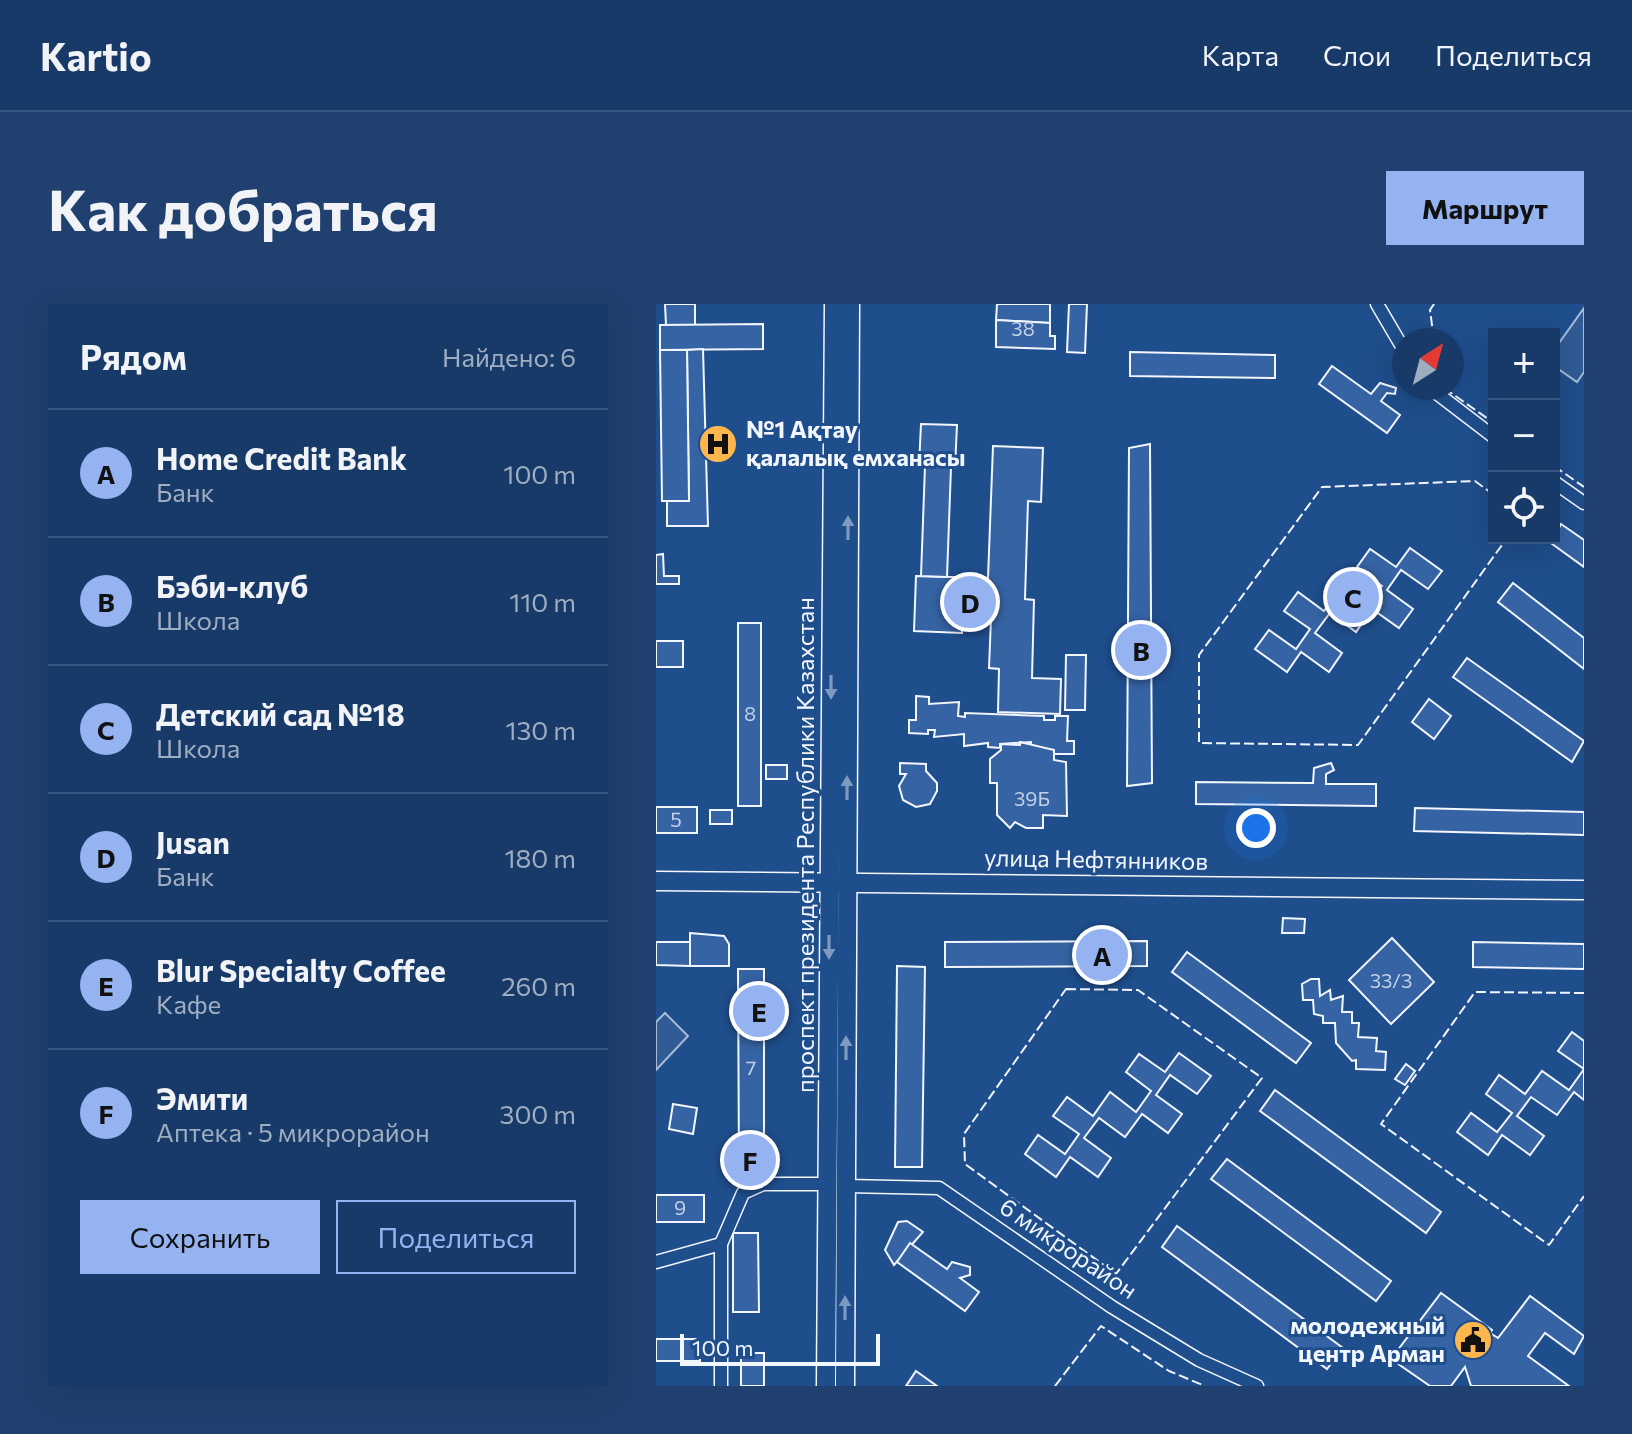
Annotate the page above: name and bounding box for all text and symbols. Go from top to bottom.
text: Kartio [40,32,152,79]
text: Карта [1202,38,1279,72]
text: Слои [1323,38,1391,72]
text: Поделиться [1435,38,1592,72]
button: Маршрут [1386,171,1584,245]
text: Как добраться [48,174,438,243]
house number: 38 [1011,316,1035,340]
north arrow [1392,328,1464,400]
map controls [1488,328,1560,544]
button: + [1488,328,1560,400]
text: Рядом [80,335,187,377]
text: Найдено: 6 [442,341,576,372]
button: − [1488,400,1560,472]
place label: №1 Ақтау қалалық емханасы [746,414,966,471]
hospital icon: №1 Ақтау қалалық емханасы [697,423,739,465]
text: Home Credit Bank [156,439,407,476]
text: A [97,458,115,489]
text: 100 m [503,458,576,489]
button: locate [1488,472,1560,544]
text: Банк [156,476,215,507]
one-way arrow [842,515,854,540]
text: Бэби-клуб [156,567,308,604]
pin: C [1327,567,1379,627]
pin: D [944,572,996,632]
text: B [97,586,115,617]
text: 110 m [509,586,576,617]
street label: проспект президента Республики Казахстан [790,597,819,1093]
text: Школа [156,604,240,635]
pin: B [1115,620,1167,680]
one-way arrow [825,675,837,700]
text: Детский сад №18 [156,695,405,732]
house number: 8 [744,701,756,725]
text: C [97,714,115,745]
text: 130 m [505,714,576,745]
text: Школа [156,732,240,763]
one-way arrow [841,775,853,800]
house number: 39Б [1014,786,1050,810]
house number: 5 [670,807,682,831]
your location [1236,808,1276,848]
text: Jusan [156,823,230,860]
text: D [96,842,116,873]
text: 180 m [504,842,576,873]
street label: улица Нефтянников [984,842,1208,875]
text: Банк [156,860,215,891]
pin: A [1076,925,1128,985]
one-way arrow [823,935,836,960]
text: Blur Specialty Coffee [156,951,446,988]
house number: 33/3 [1370,968,1412,992]
text: E [98,970,114,1001]
text: 260 m [501,970,576,1001]
pin: E [733,981,785,1041]
text: Кафе [156,988,221,1019]
one-way arrow [840,1035,852,1060]
house number: 7 [746,1055,756,1079]
text: Эмити [156,1079,248,1116]
text: F [98,1098,114,1129]
text: 300 m [500,1098,576,1129]
text: Аптека · 5 микрорайон [156,1116,430,1147]
pin: F [724,1130,776,1190]
street label: 6 микрорайон [995,1191,1143,1304]
house number: 9 [674,1195,686,1219]
button: Сохранить [80,1200,320,1274]
button: Поделиться [336,1200,576,1274]
one-way arrow [839,1295,851,1320]
place label: молодежный центр Арман [1290,1310,1445,1367]
public building icon: молодежный центр Арман [1452,1319,1494,1361]
scale bar [680,1330,880,1366]
text: 100 m [692,1334,754,1361]

